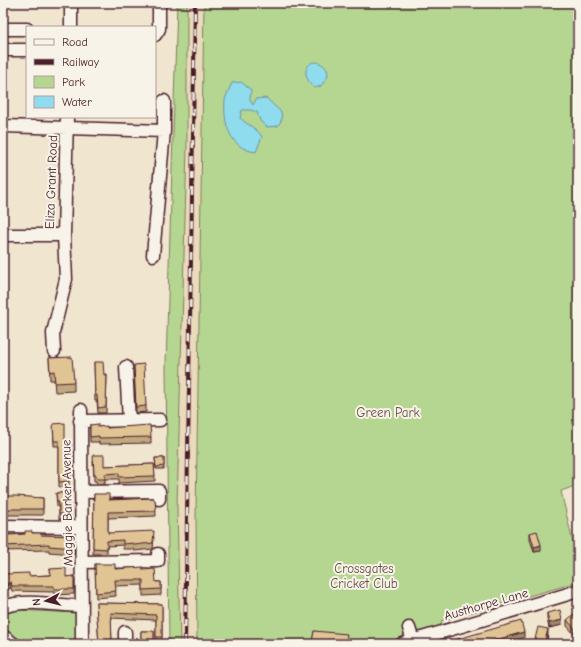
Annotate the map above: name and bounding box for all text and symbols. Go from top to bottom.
legend [26,26,156,118]
text: Road [62,35,88,49]
text: Railway [62,55,100,69]
text: Park [62,75,85,89]
text: Water [62,95,92,109]
street label: Eliza Grant Road [42,135,60,229]
park label: Green Park [356,405,421,420]
street label: Maggie Barker Avenue [58,439,76,566]
park label: Crossgates Cricket Club [330,561,398,591]
north arrow [26,581,66,621]
street label: Austhorpe Lane [442,585,530,623]
text: N [30,598,43,607]

